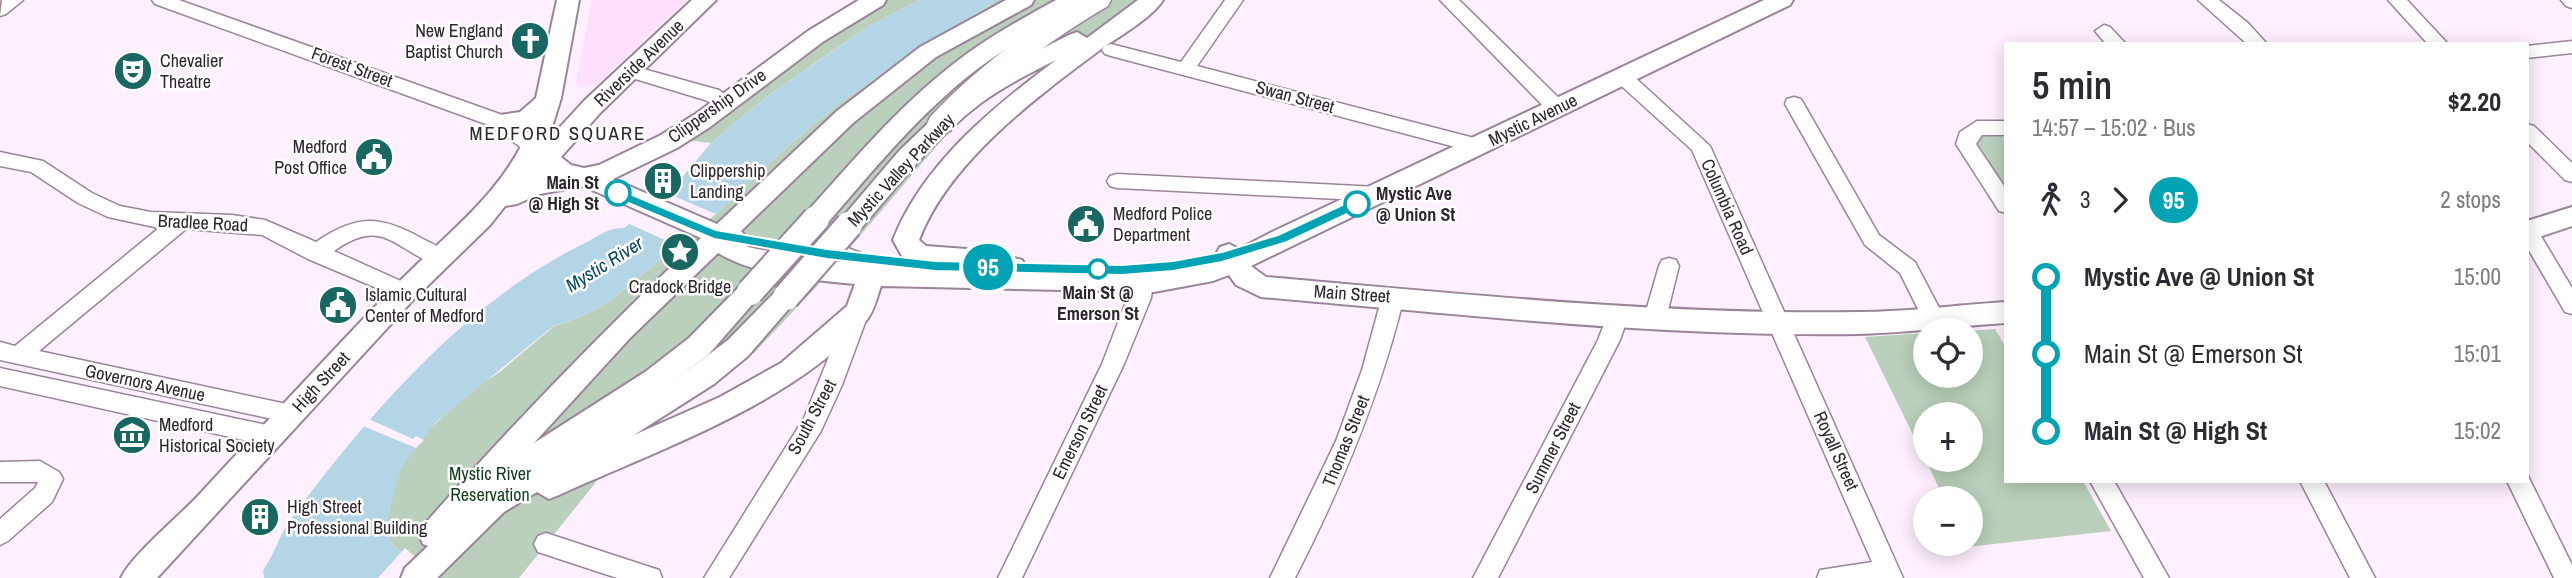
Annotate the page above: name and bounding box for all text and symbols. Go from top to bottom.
street label: Riverside Avenue [588,13,689,112]
place label: New England Baptist Church [405,18,503,64]
church icon: New England Baptist Church [509,20,551,62]
street label: Forest Street [308,40,396,93]
place label: Chevalier Theatre [160,48,223,94]
theatre icon: Chevalier Theatre [112,50,154,92]
text: 5 min [2032,60,2112,111]
street label: Clippership Drive [663,62,771,149]
street label: Swan Street [1253,74,1337,119]
text: $2.20 [2448,84,2501,119]
street label: Mystic Avenue [1484,87,1581,152]
street label: Mystic Valley Parkway [842,107,960,232]
text: 14:57 – 15:02 · Bus [2032,112,2196,143]
district label: MEDFORD SQUARE [470,120,646,146]
place label: Medford Post Office [274,134,347,180]
public building icon: Medford Post Office [353,136,395,178]
street label: Columbia Road [1695,155,1760,259]
place label: Clippership Landing [690,158,765,204]
building icon: Clippership Landing [642,160,684,202]
place label: Main St @ High St [529,170,599,216]
marker: Main St @ High St [605,180,631,206]
place label: Mystic Ave @ Union St [1376,181,1455,227]
icon: walk [2032,181,2070,219]
icon: forward [2101,181,2139,219]
text: 3 [2080,184,2091,215]
text: 95 [2163,184,2184,216]
text: 2 stops [2440,184,2501,215]
marker: Mystic Ave @ Union St [1344,191,1370,217]
place label: Medford Police Department [1113,201,1212,247]
public building icon: Medford Police Department [1065,203,1107,245]
street label: Bradlee Road [157,208,249,237]
water label: Mystic River [560,230,648,298]
place icon: Cradock Bridge [659,231,701,273]
line badge: 95 [956,244,1020,290]
text: 95 [977,251,999,283]
marker: Main St @ Emerson St [1088,259,1108,279]
text: Mystic Ave @ Union St [2084,259,2314,294]
text: 15:00 [2454,261,2501,292]
place label: Cradock Bridge [629,274,731,299]
street label: Main Street [1313,278,1391,309]
place label: Main St @ Emerson St [1057,280,1139,326]
place label: Islamic Cultural Center of Medford [365,282,484,328]
public building icon: Islamic Cultural Center of Medford [317,284,359,326]
map controls [1913,318,1983,556]
button: locate [1913,318,1983,388]
text: Main St @ Emerson St [2084,336,2302,371]
text: 15:01 [2454,338,2501,369]
street label: High Street [286,346,355,417]
street label: Governors Avenue [83,358,207,407]
street label: South Street [781,375,842,459]
street label: Emerson Street [1046,380,1113,483]
street label: Thomas Street [1316,391,1375,490]
street label: Summer Street [1519,398,1586,498]
button: + [1913,402,1983,472]
street label: Royall Street [1808,407,1865,494]
place label: Medford Historical Society [159,412,275,458]
text: Main St @ High St [2084,413,2267,448]
museum icon: Medford Historical Society [111,414,153,456]
text: 15:02 [2454,415,2501,446]
park label: Mystic River Reservation [449,461,531,507]
button: − [1913,486,1983,556]
place label: High Street Professional Building [287,494,428,540]
building icon: High Street Professional Building [239,496,281,538]

